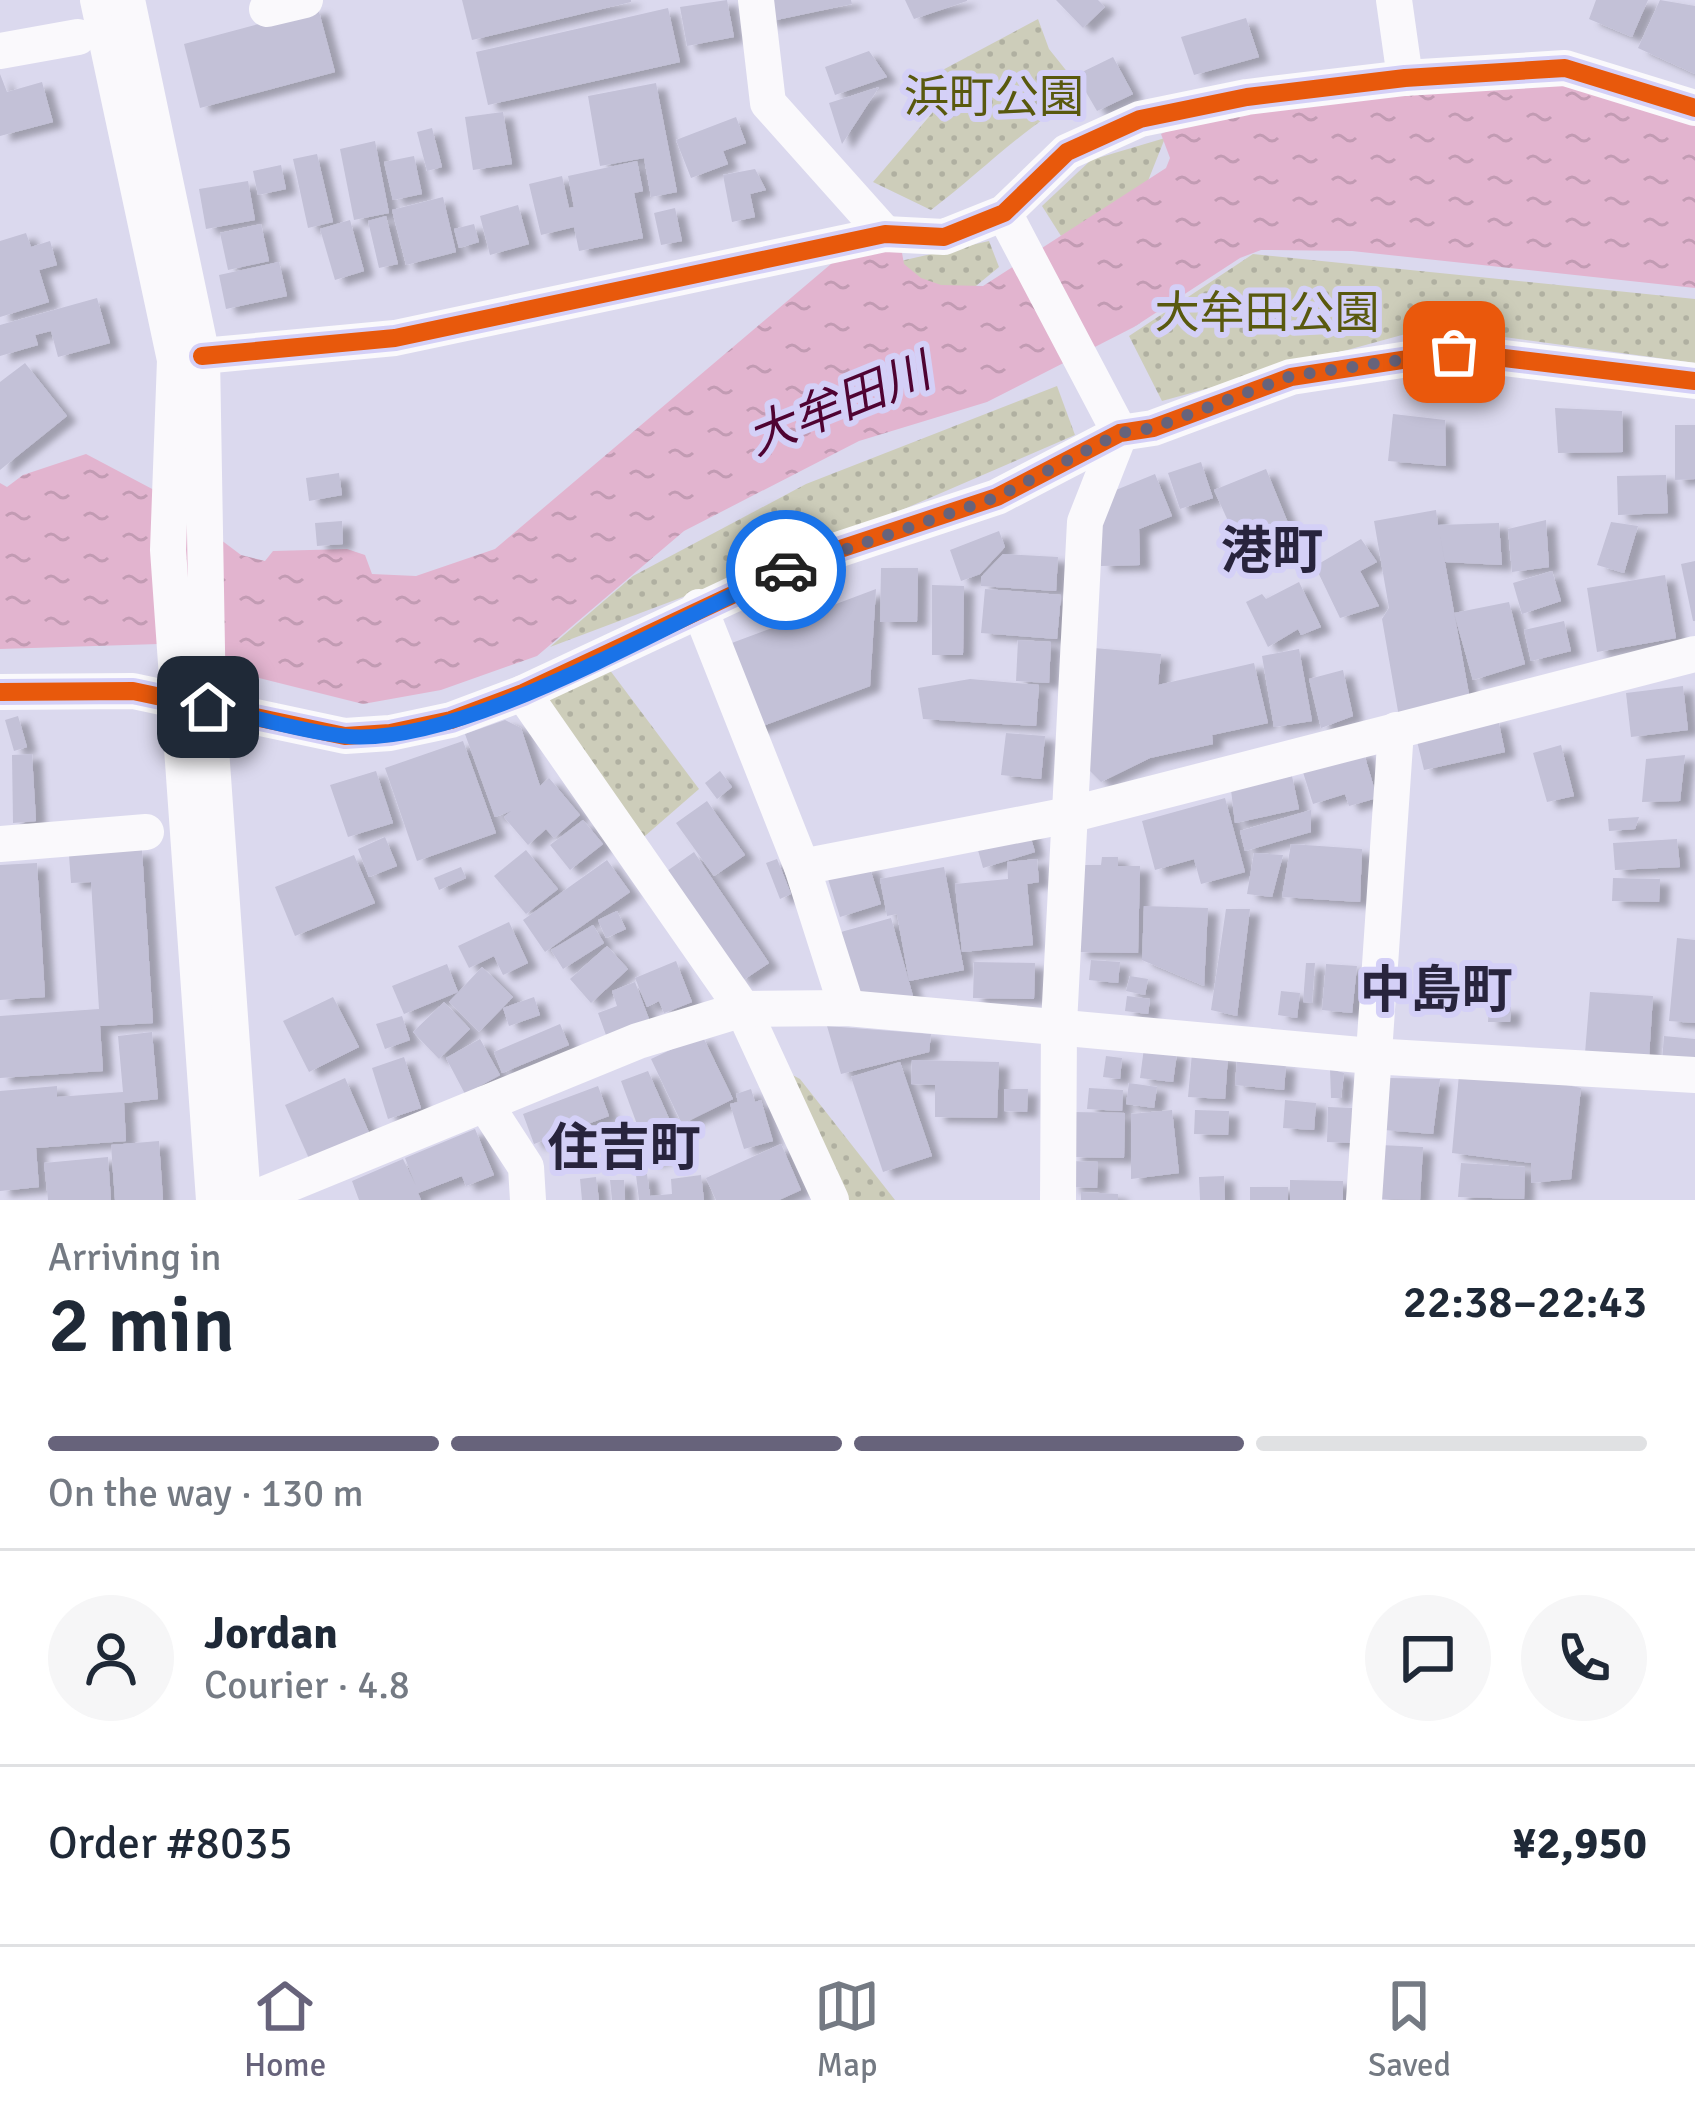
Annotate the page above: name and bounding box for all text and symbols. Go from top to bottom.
park label: 浜町公園 [904,70,1084,125]
park label: 大牟田公園 [1154,286,1380,341]
pin [1403,301,1505,403]
icon: bag [1421,319,1487,385]
water label: 大牟田川 [739,340,944,468]
courier [726,510,846,630]
district label: 港町 [1221,520,1323,583]
icon: car [753,537,819,603]
pin [157,656,259,758]
icon: home [175,674,241,740]
district label: 中島町 [1359,959,1513,1022]
district label: 住吉町 [547,1117,701,1180]
text: Arriving in [48,1233,222,1281]
text: 22:38–22:43 [1403,1275,1647,1330]
text: 2 min [48,1278,235,1374]
text: On the way · 130 m [48,1469,364,1517]
button: person [48,1595,174,1721]
button: chat [1365,1595,1491,1721]
button: phone [1521,1595,1647,1721]
text: Jordan [204,1606,338,1661]
text: Courier · 4.8 [204,1661,410,1709]
text: Order #8035 [48,1816,293,1871]
text: ¥2,950 [1512,1816,1647,1871]
tab: Home [244,1973,326,2086]
tab: Map [814,1973,880,2086]
tab: Saved [1368,1973,1451,2086]

